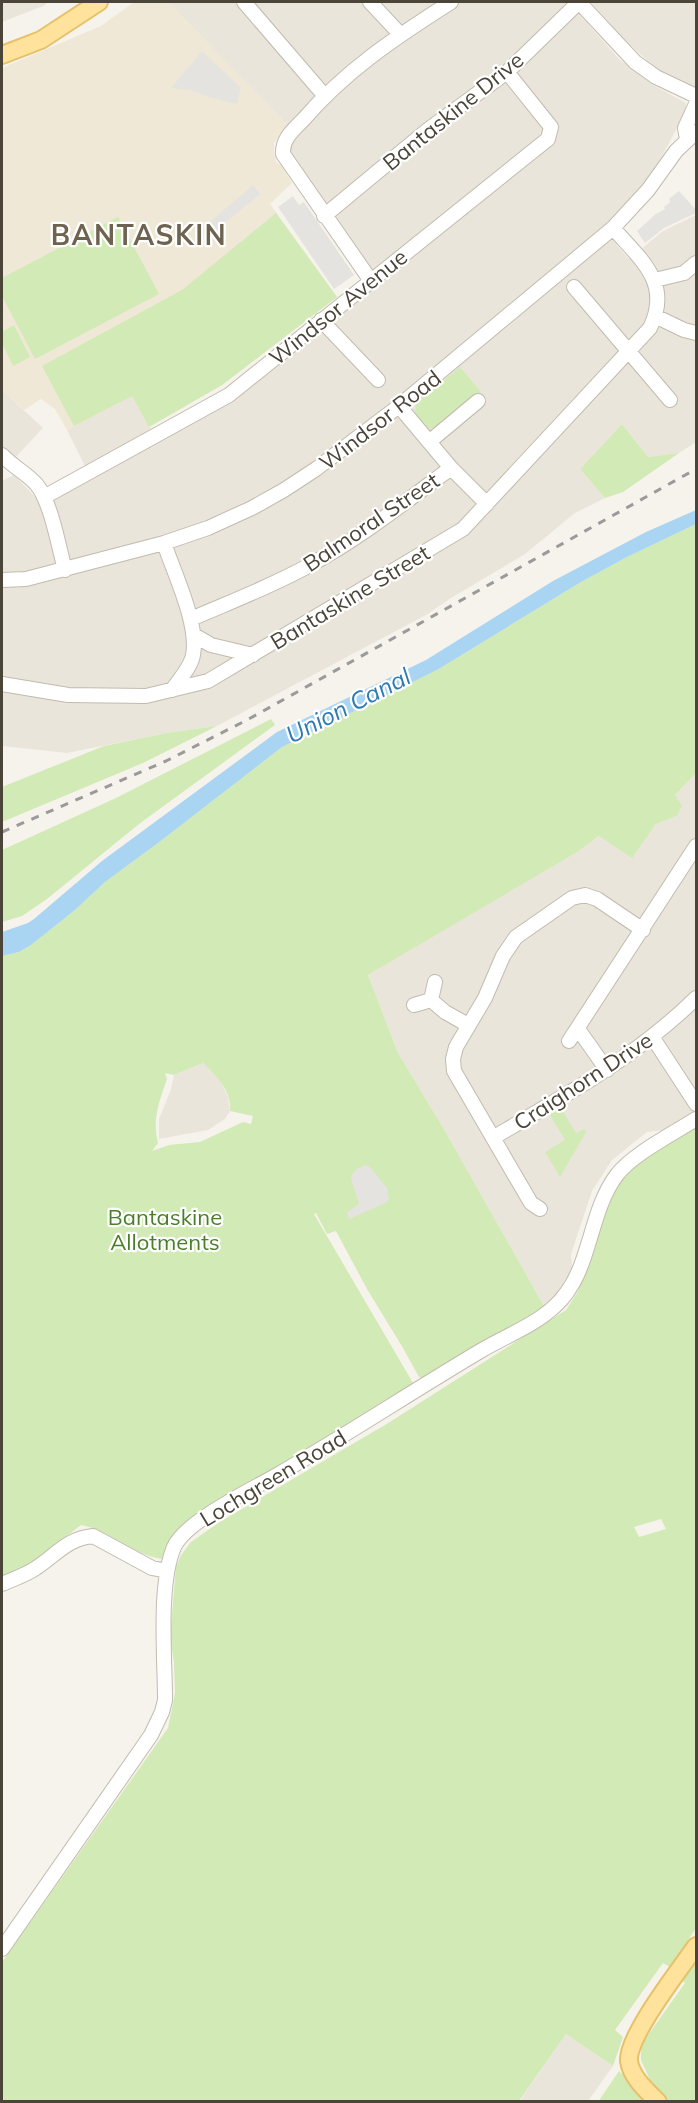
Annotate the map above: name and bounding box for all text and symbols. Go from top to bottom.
street label: Bantaskine Drive [377,46,529,176]
district label: BANTASKIN [51,217,227,252]
street label: Windsor Avenue [263,243,413,371]
street label: Windsor Road [313,364,447,476]
street label: Balmoral Street [298,466,445,578]
street label: Bantaskine Street [265,538,435,656]
water label: Union Canal [281,661,416,749]
street label: Craighorn Drive [508,1026,658,1136]
park label: Bantaskine Allotments [108,1203,222,1256]
street label: Lochgreen Road [195,1423,351,1533]

